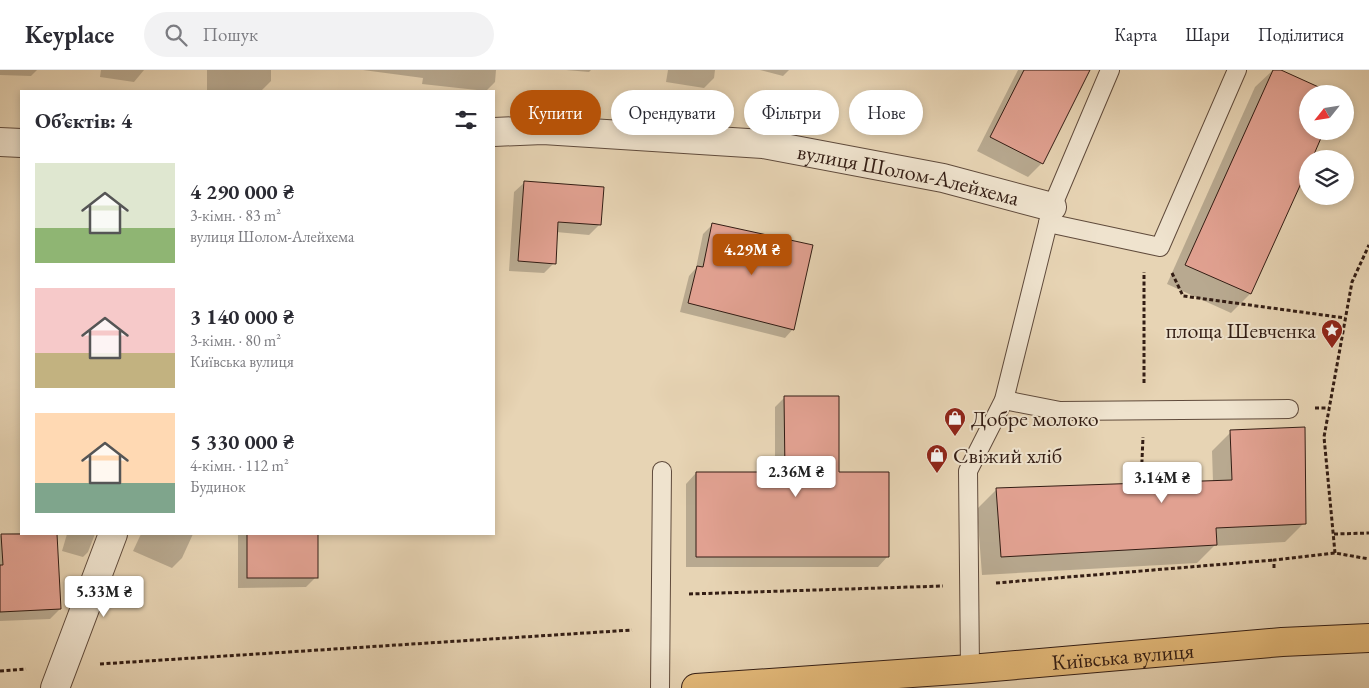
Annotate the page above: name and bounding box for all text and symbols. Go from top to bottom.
search box [144,12,494,57]
text: Keyplace [25,19,114,50]
icon: search [162,21,190,49]
text: Пошук [202,22,258,47]
text: Карта [1114,23,1157,46]
text: Шари [1185,23,1230,46]
text: Поділитися [1258,23,1344,46]
north arrow [1299,85,1354,140]
map controls [1299,85,1354,205]
chip: Купити [510,90,601,135]
chip: Орендувати [611,90,734,135]
chip: Фільтри [744,90,839,135]
chip: Нове [849,90,923,135]
icon: filters [452,106,480,134]
text: Об’єктів: 4 [35,107,132,134]
street label: вулиця Шолом-Алейхема [795,136,1023,212]
button: layers [1299,150,1354,205]
text: 4 290 000 ₴ [190,178,294,205]
icon: home [75,183,135,243]
text: 3-кімн. · 83 m² [190,205,281,226]
text: вулиця Шолом-Алейхема [190,226,354,247]
pin: 4.29M ₴ [706,234,798,276]
text: 4.29M ₴ [724,239,780,260]
text: 3 140 000 ₴ [190,303,294,330]
icon: home [75,308,135,368]
place label: площа Шевченка [1166,316,1316,345]
place icon: площа Шевченка [1320,318,1344,349]
text: 3-кімн. · 80 m² [190,330,281,351]
text: Київська вулиця [190,351,294,372]
place label: Добре молоко [971,404,1099,433]
shop icon: Добре молоко [943,406,967,437]
text: 5 330 000 ₴ [190,428,294,455]
icon: home [75,433,135,493]
place label: Свіжий хліб [953,441,1062,470]
shop icon: Свіжий хліб [925,443,949,474]
text: 4-кімн. · 112 m² [190,455,289,476]
pin: 2.36M ₴ [750,456,842,498]
text: 2.36M ₴ [768,461,824,482]
pin: 3.14M ₴ [1116,462,1208,504]
text: 3.14M ₴ [1134,467,1190,488]
text: Будинок [190,476,246,497]
pin: 5.33M ₴ [58,576,150,618]
text: 5.33M ₴ [76,581,132,602]
street label: Київська вулиця [1050,635,1195,676]

